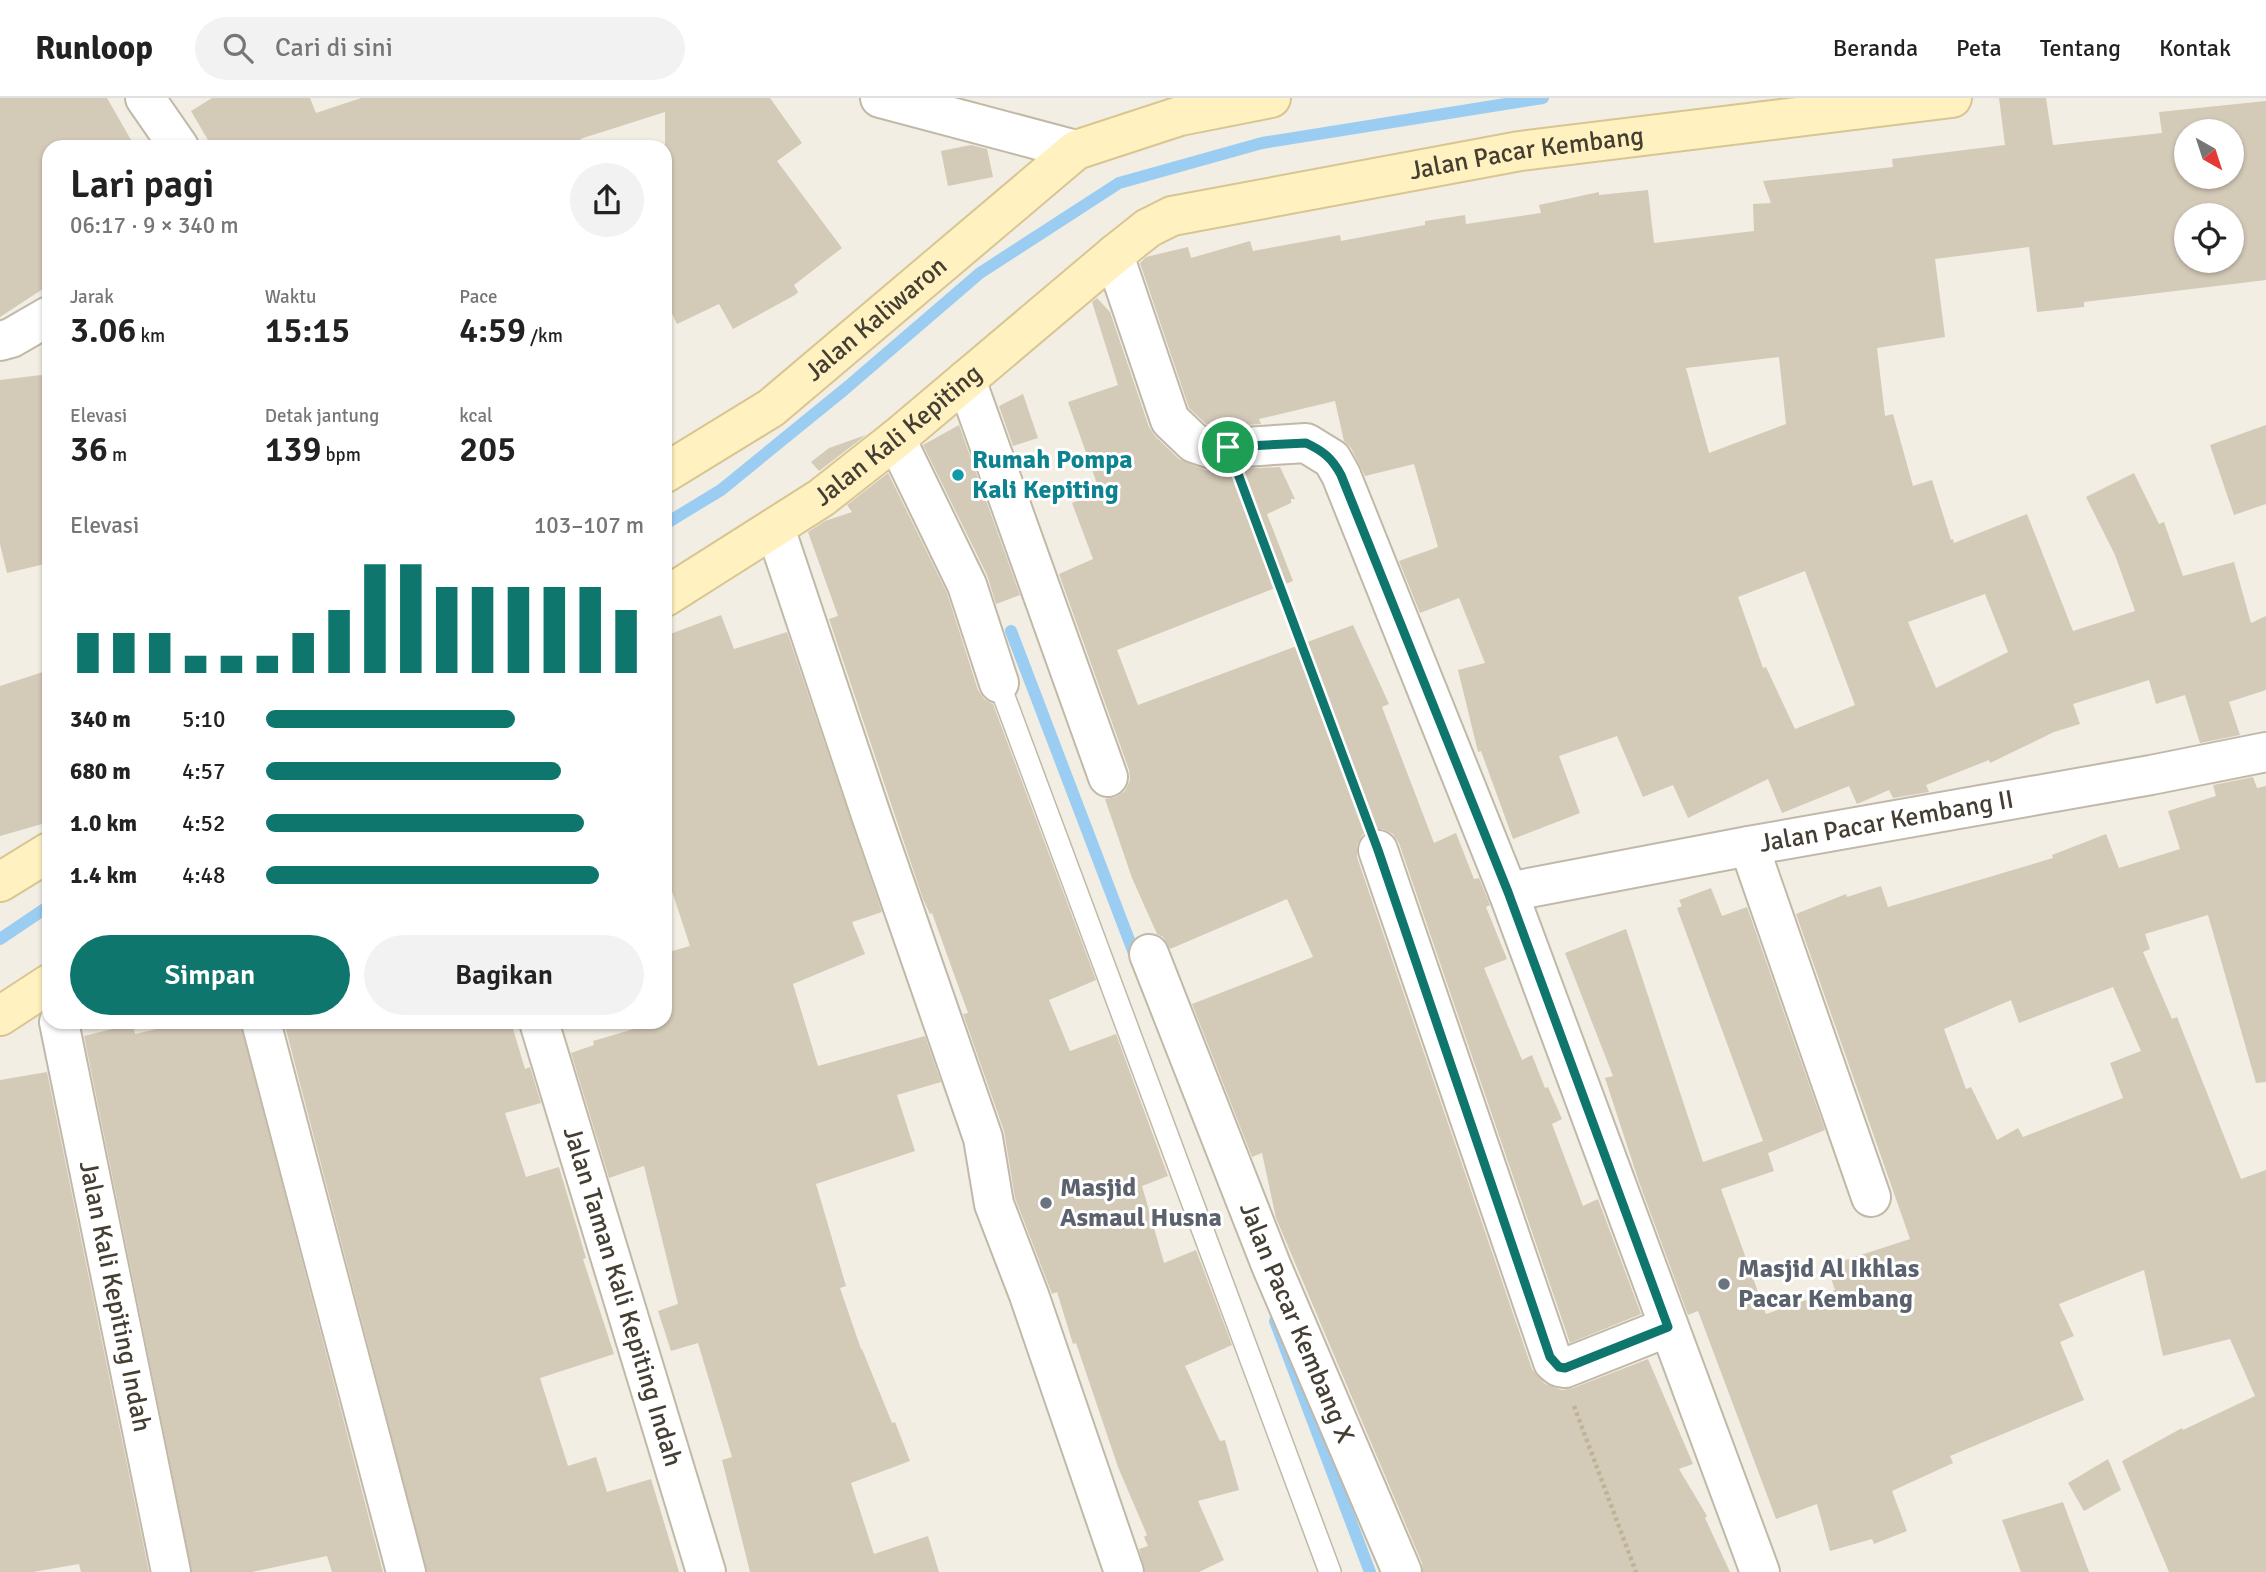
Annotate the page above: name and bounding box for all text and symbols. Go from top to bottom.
search box [195,17,685,80]
text: Runloop [35,28,153,69]
icon: search [219,29,257,67]
text: Cari di sini [275,32,393,64]
text: Beranda [1833,33,1918,63]
text: Peta [1956,33,2002,63]
text: Tentang [2040,33,2121,63]
text: Kontak [2159,33,2231,63]
north arrow [2174,119,2244,189]
map controls [2174,119,2244,273]
street label: Jalan Pacar Kembang [1407,120,1646,187]
text: Lari pagi [70,161,214,208]
button: share [570,163,644,237]
button: locate [2174,203,2244,273]
text: 06:17 · 9 × 340 m [70,211,239,240]
street label: Jalan Kaliwaron [798,250,954,388]
text: Jarak [70,285,114,309]
text: Waktu [265,285,316,309]
text: Pace [459,285,498,309]
text: 3.06 [70,309,136,352]
text: 15:15 [265,309,350,352]
text: 4:59 [459,309,526,352]
text: km [136,324,165,348]
text: /km [526,324,563,348]
street label: Jalan Kali Kepiting [808,358,988,513]
text: Elevasi [70,404,127,428]
text: Detak jantung [265,404,379,428]
text: kcal [459,404,493,428]
pin [1198,417,1258,477]
text: 36 [70,428,108,471]
text: 139 [265,428,321,471]
text: 205 [459,428,516,471]
icon: arrive [1209,428,1247,466]
text: m [108,443,127,467]
text: bpm [321,443,361,467]
place label: Rumah Pompa Kali Kepiting [972,444,1133,506]
marker: Rumah Pompa Kali Kepiting [950,467,966,483]
text: Elevasi [70,511,139,540]
text: 103–107 m [534,511,644,540]
text: 340 m [70,705,131,734]
text: 5:10 [182,705,225,734]
text: 680 m [70,757,131,786]
text: 4:57 [182,757,225,786]
street label: Jalan Pacar Kembang II [1757,784,2016,860]
text: 1.0 km [70,809,137,838]
text: 4:52 [182,809,225,838]
text: 1.4 km [70,861,137,890]
text: 4:48 [182,861,225,890]
button: Simpan [70,935,350,1015]
button: Bagikan [364,935,644,1015]
street label: Jalan Taman Kali Kepiting Indah [556,1123,689,1470]
street label: Jalan Kali Kepiting Indah [72,1158,158,1435]
place label: Masjid Asmaul Husna [1060,1172,1222,1234]
marker: Masjid Asmaul Husna [1038,1195,1054,1211]
street label: Jalan Pacar Kembang X [1232,1198,1361,1448]
place label: Masjid Al Ikhlas Pacar Kembang [1738,1253,1919,1315]
marker: Masjid Al Ikhlas Pacar Kembang [1716,1276,1732,1292]

